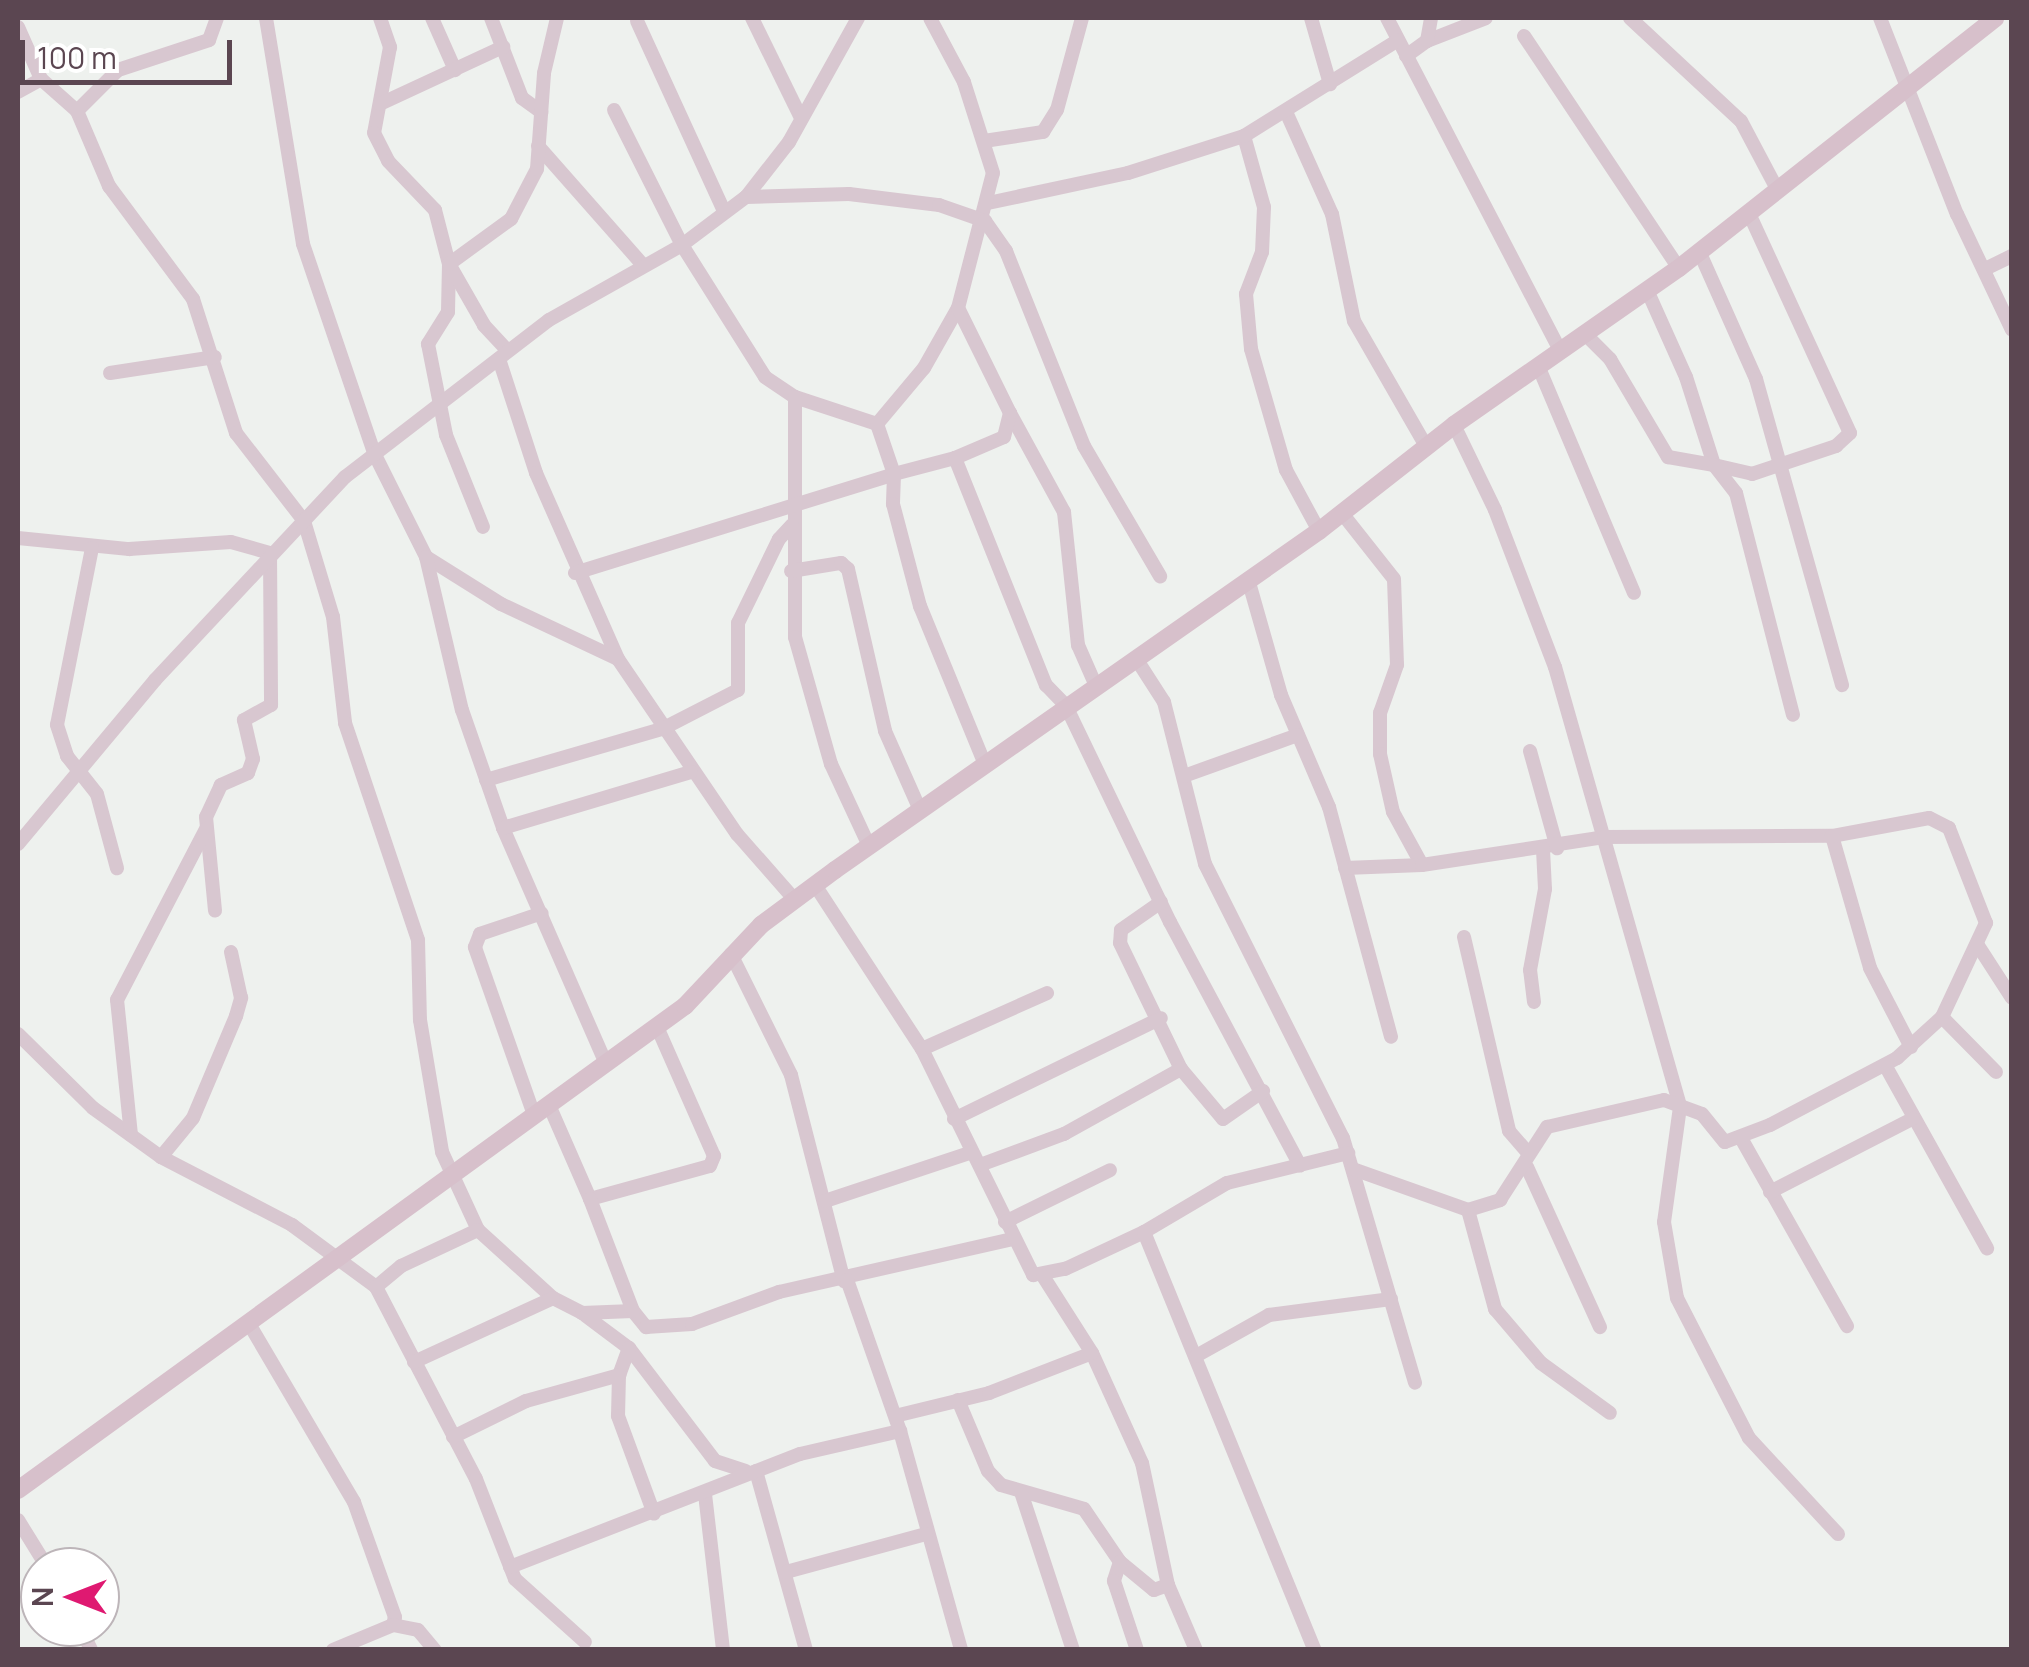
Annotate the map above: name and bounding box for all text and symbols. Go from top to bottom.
scale bar [25,20,238,82]
text: 100 m [37,37,117,78]
north arrow [20,1547,120,1647]
text: N [23,1587,61,1607]

